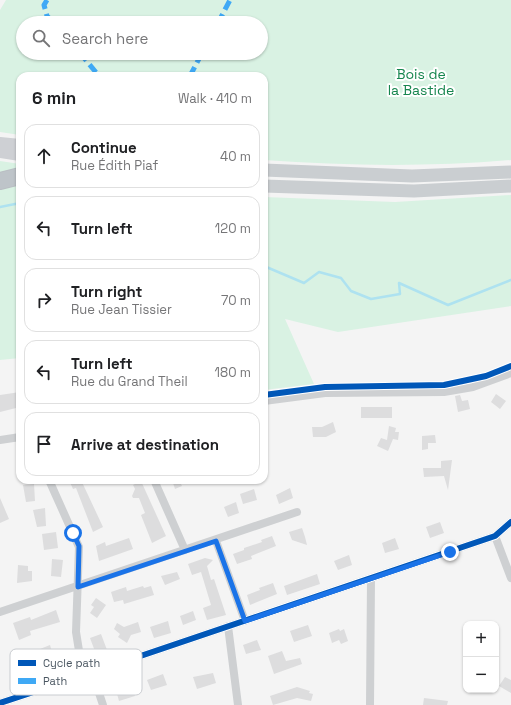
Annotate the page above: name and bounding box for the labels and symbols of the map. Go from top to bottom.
park label: Bois de la Bastide [388,65,454,99]
route start [64,524,82,542]
route end [441,543,459,561]
legend [10,649,142,695]
text: Cycle path [43,656,100,670]
text: Path [43,674,67,688]

